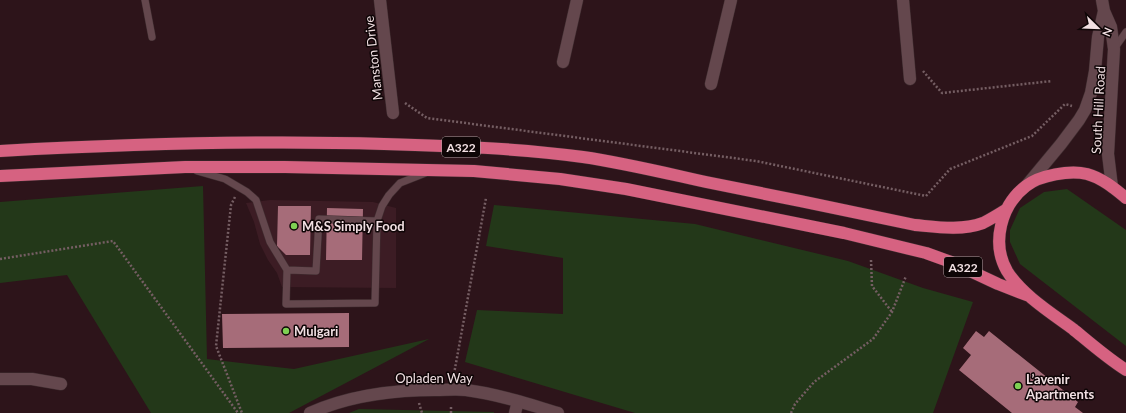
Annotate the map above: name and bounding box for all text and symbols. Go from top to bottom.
north arrow [1078,8,1118,48]
street label: Manston Drive [361,15,385,101]
text: N [1100,26,1115,39]
street label: South Hill Road [1088,66,1108,154]
road number: A322 [442,137,480,157]
place label: M&S Simply Food [302,218,405,234]
marker: M&S Simply Food [289,221,299,231]
road number: A322 [944,257,982,277]
place label: Mulgari [294,323,338,339]
marker: Mulgari [281,326,291,336]
street label: Opladen Way [395,370,473,386]
place label: L’avenir Apartments [1025,371,1095,402]
marker: L’avenir Apartments [1013,381,1023,391]

